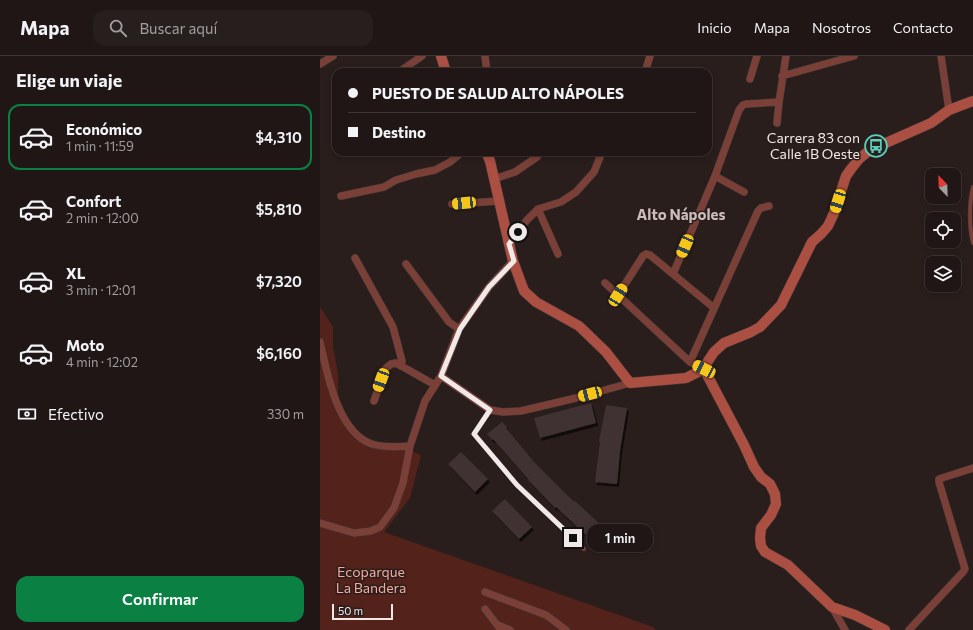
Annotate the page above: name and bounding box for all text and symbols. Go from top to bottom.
search box [93,10,373,46]
text: Mapa [20,16,69,39]
icon: search [107,17,129,39]
text: Buscar aquí [139,19,217,37]
text: Inicio [697,19,732,36]
text: Mapa [754,19,790,36]
text: Nosotros [812,19,871,36]
text: Contacto [893,19,953,36]
text: Elige un viaje [16,69,122,91]
text: PUESTO DE SALUD ALTO NÁPOLES [372,84,624,102]
icon: car [18,119,54,155]
text: Económico [66,120,142,138]
text: Destino [372,123,426,141]
text: $4,310 [255,128,302,146]
place label: Carrera 83 con Calle 1B Oeste [767,129,860,162]
bus stop icon: Carrera 83 con Calle 1B Oeste [863,133,889,159]
text: 1 min · 11:59 [66,138,134,154]
north arrow [925,168,961,204]
map controls [925,168,961,292]
car [829,188,847,214]
icon: car [18,191,54,227]
text: Confort [66,192,121,210]
car [452,196,476,210]
text: $5,810 [256,200,302,218]
district label: Alto Nápoles [637,205,725,223]
text: 2 min · 12:00 [66,210,139,226]
button: locate [925,212,961,248]
route start [509,223,527,241]
car [675,233,695,259]
button: layers [925,256,961,292]
icon: car [18,263,54,299]
text: XL [66,264,85,282]
text: $7,320 [256,272,302,290]
text: 3 min · 12:01 [66,282,136,298]
car [607,282,629,308]
icon: car [18,335,54,371]
text: Moto [66,336,105,354]
text: $6,160 [256,344,302,362]
text: 4 min · 12:02 [66,354,138,370]
car [691,358,717,380]
car [371,367,391,393]
car [577,385,603,403]
icon: cash [16,403,38,425]
text: Efectivo [48,405,104,423]
text: 330 m [267,406,304,422]
callout: 1 min [587,524,653,552]
route end [564,529,582,547]
text: 1 min [605,530,635,546]
park label: Ecoparque La Bandera [336,563,406,596]
button: Confirmar [16,576,304,622]
scale bar [332,602,393,621]
text: 50 m [338,604,363,617]

